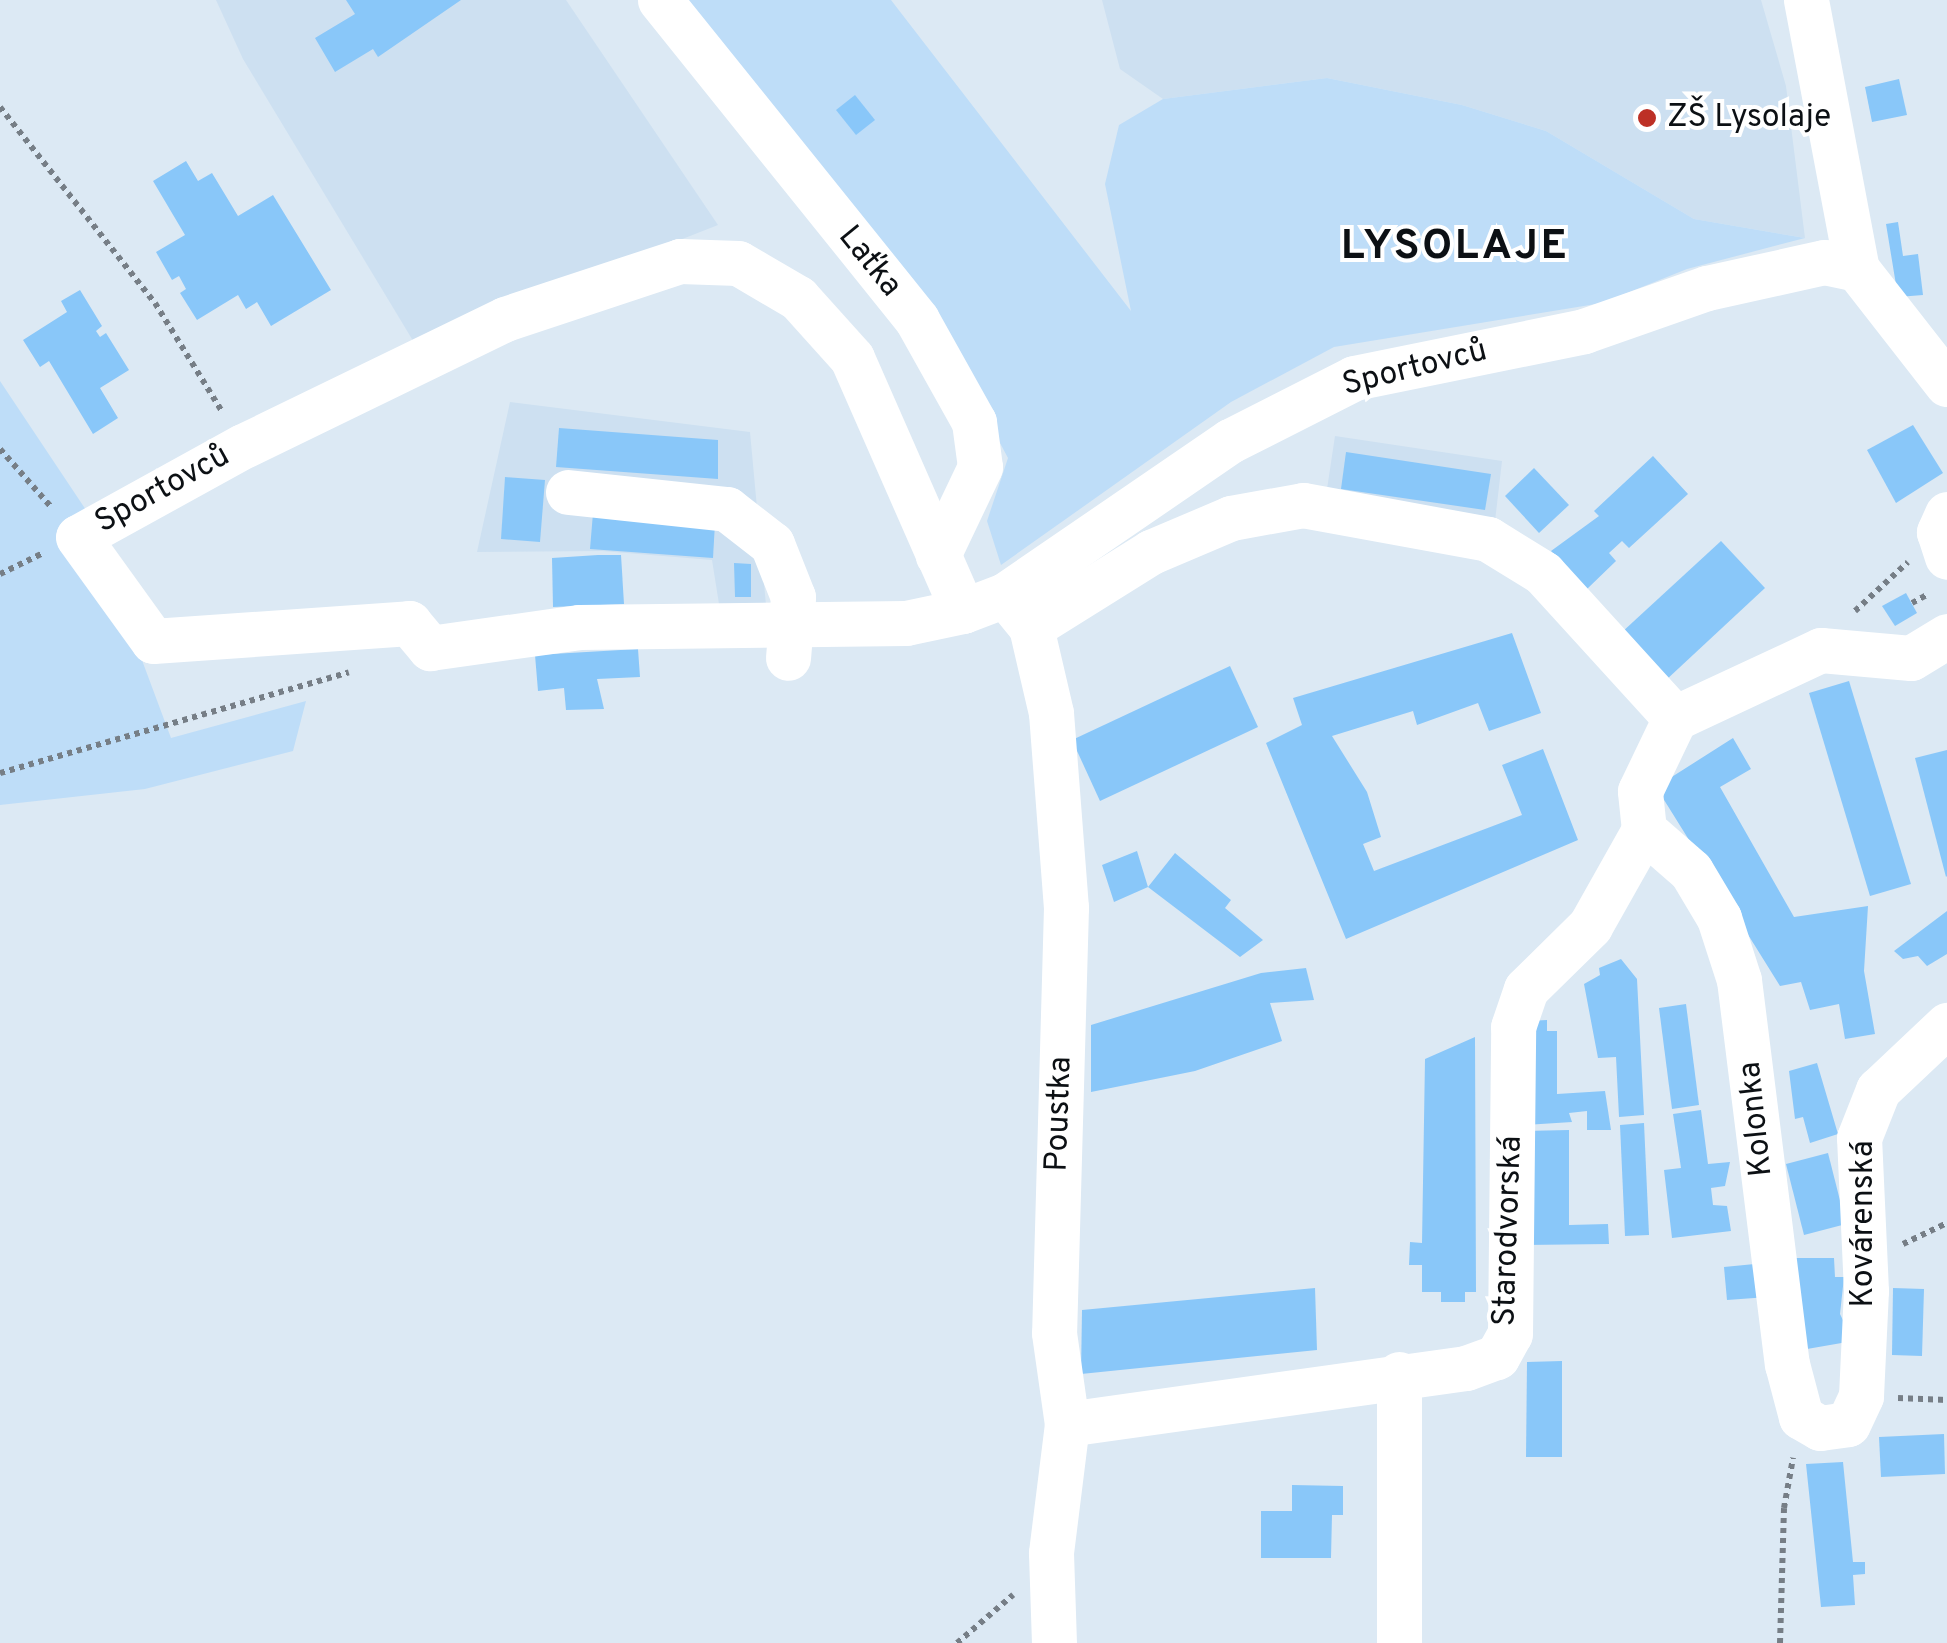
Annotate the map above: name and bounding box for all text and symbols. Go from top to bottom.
place label: ZŠ Lysolaje [1667,99,1831,137]
marker: ZŠ Lysolaje [1636,107,1658,129]
street label: Laťka [829,219,909,305]
district label: LYSOLAJE [1341,223,1569,273]
street label: Sportovců [1339,332,1491,406]
street label: Sportovců [89,437,237,543]
street label: Poustka [1039,1056,1081,1172]
street label: Kolonka [1732,1060,1782,1178]
street label: Starodvorská [1486,1135,1532,1327]
street label: Kovárenská [1845,1140,1883,1308]

